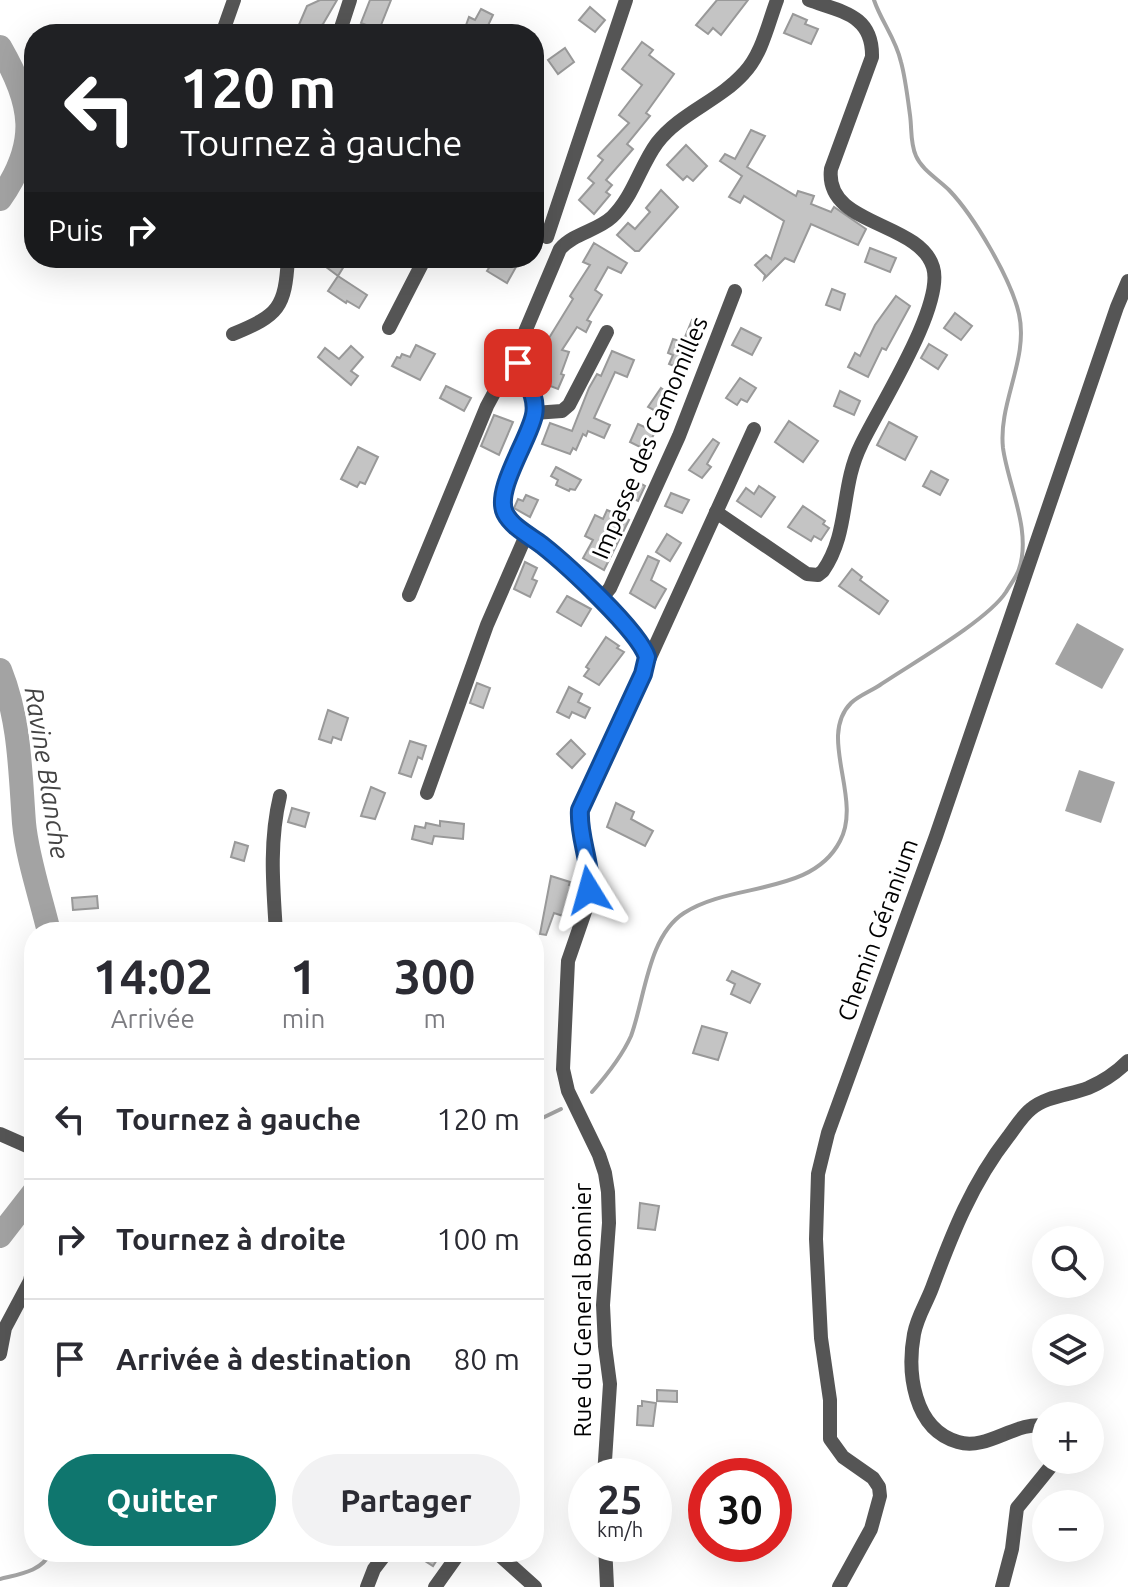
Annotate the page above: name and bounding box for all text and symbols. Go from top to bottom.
icon: left [48,56,152,160]
text: 120 m [180,56,336,119]
text: Tournez à gauche [180,122,462,163]
icon: right [119,208,163,252]
text: Puis [48,213,103,247]
street label: Impasse des Camomilles [586,313,713,563]
pin [484,329,552,397]
icon: arrive [496,341,540,385]
water label: Ravine Blanche [20,685,75,861]
street label: Chemin Géranium [832,835,923,1025]
position arrow [547,848,631,932]
text: 14:02 [93,949,213,1003]
text: 1 [290,949,317,1003]
text: 300 [394,949,475,1003]
text: Arrivée [111,1004,195,1033]
text: min [282,1004,325,1033]
text: m [423,1004,446,1033]
icon: left [48,1097,92,1141]
text: Tournez à gauche [116,1102,361,1136]
text: 120 m [436,1102,520,1136]
street label: Rue du General Bonnier [569,1183,596,1437]
icon: right [48,1217,92,1261]
text: Tournez à droite [116,1222,346,1256]
text: 100 m [436,1222,520,1256]
map controls [1032,1226,1104,1562]
button: search [1032,1226,1104,1298]
button: layers [1032,1314,1104,1386]
icon: arrive [48,1337,92,1381]
text: Arrivée à destination [116,1342,412,1376]
text: 80 m [453,1342,520,1376]
button: + [1032,1402,1104,1474]
button: Quitter [48,1454,276,1546]
button: Partager [292,1454,520,1546]
speed limit sign: 30 [688,1458,792,1562]
text: 25 [597,1477,643,1522]
button: − [1032,1490,1104,1562]
text: km/h [597,1518,643,1541]

